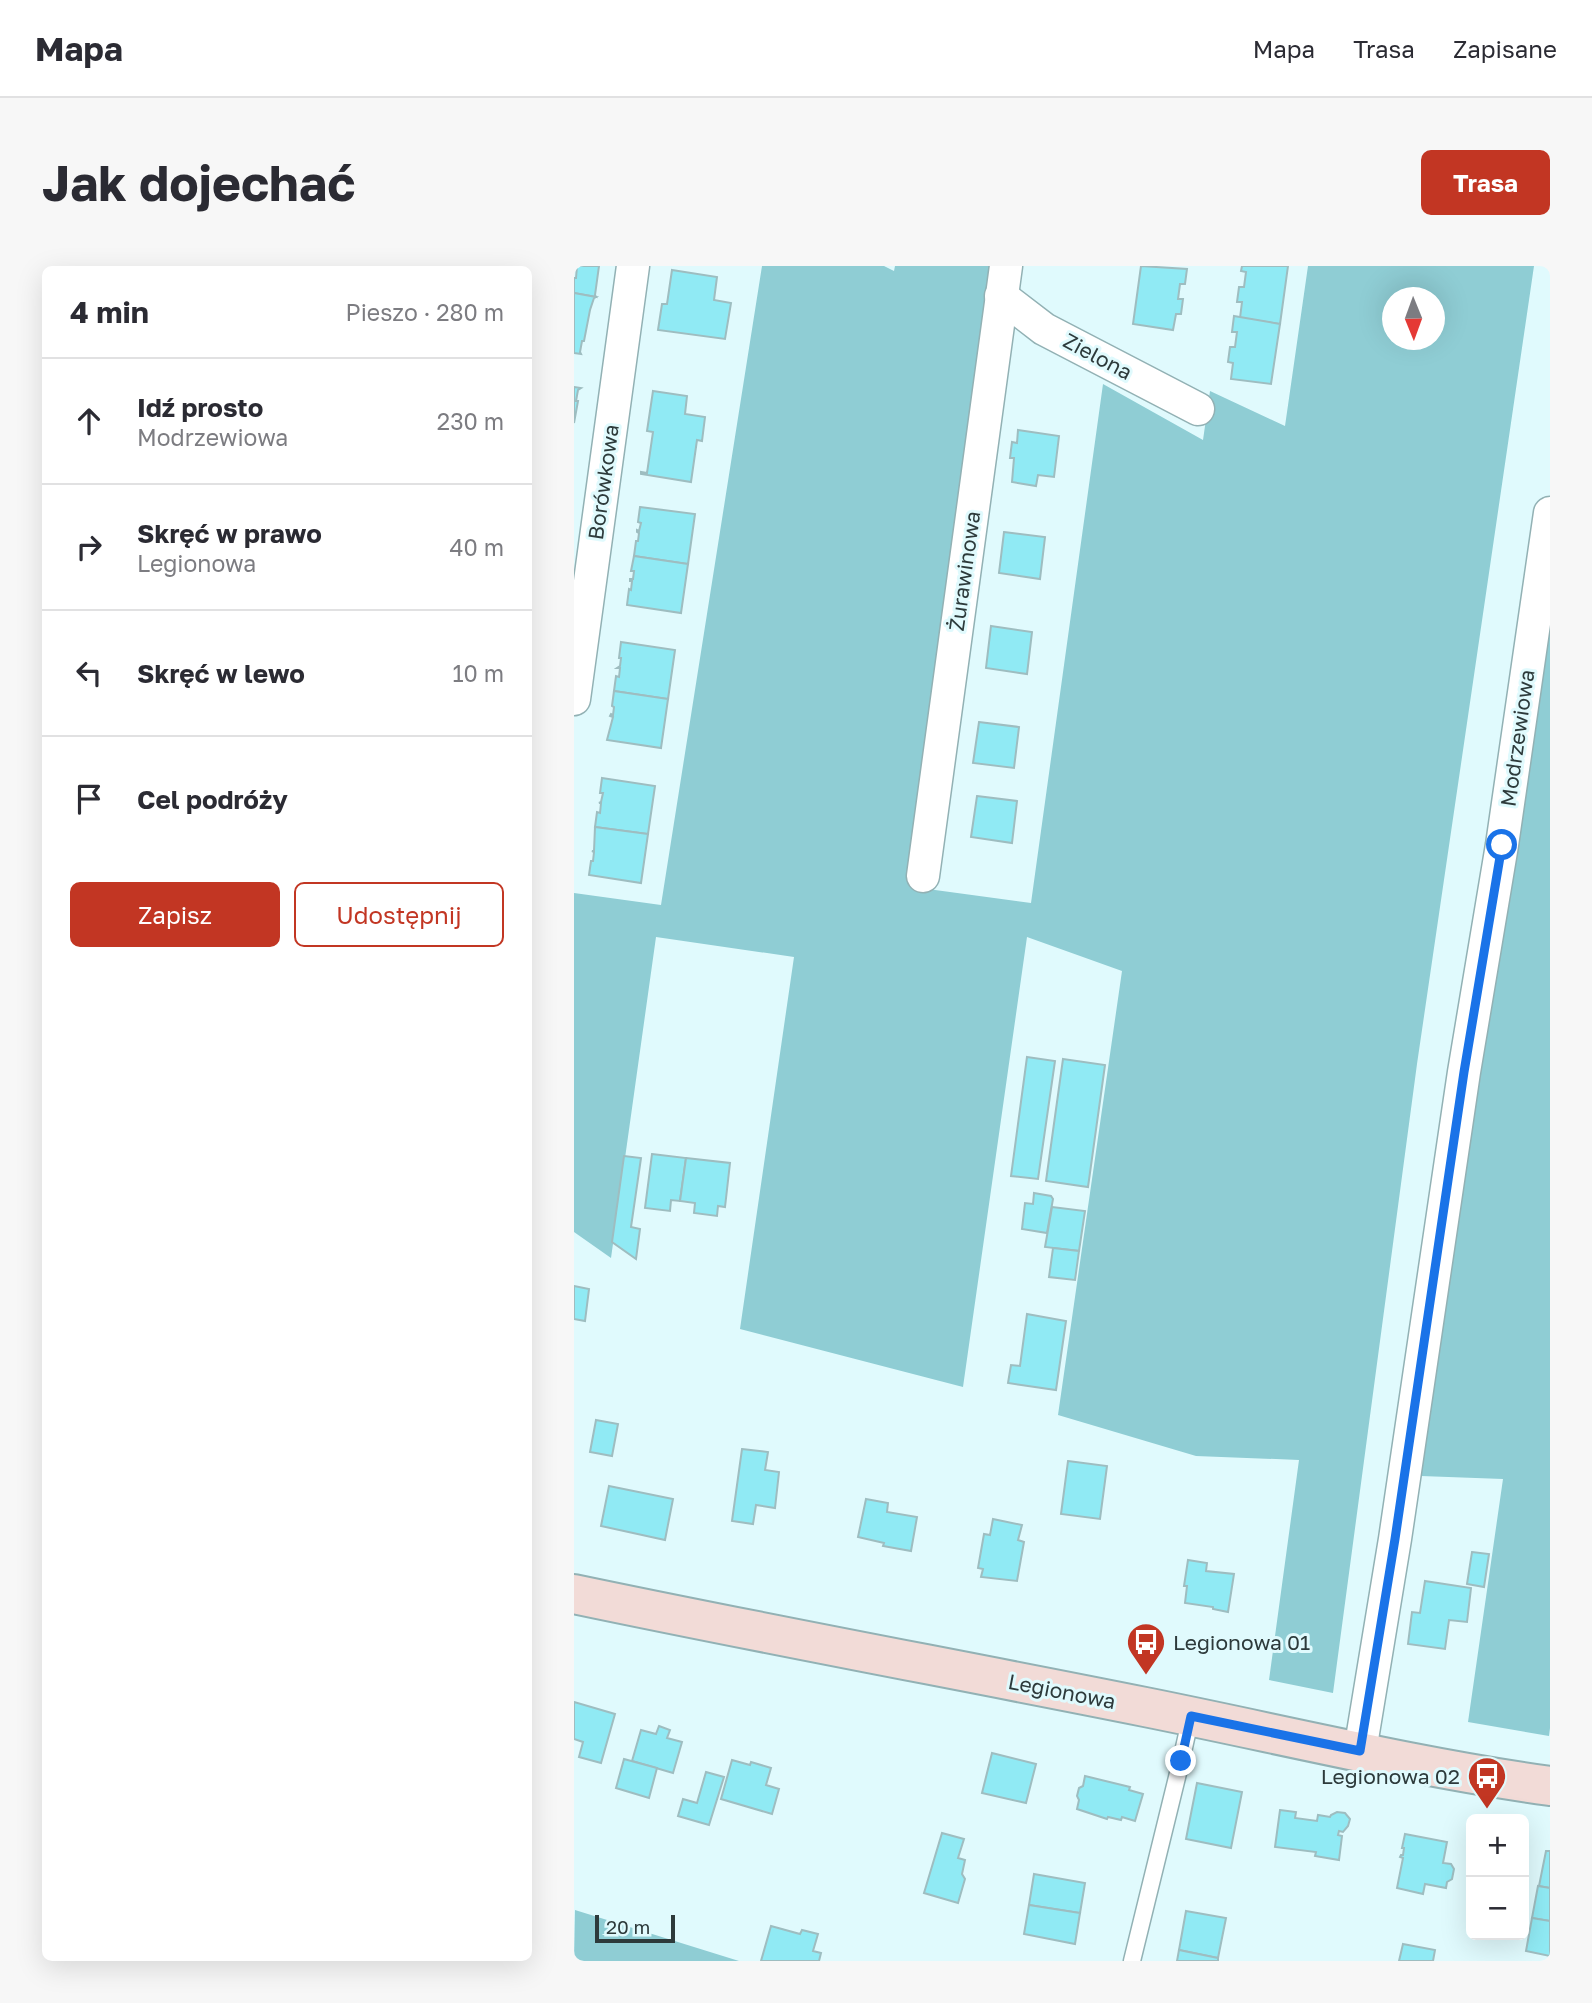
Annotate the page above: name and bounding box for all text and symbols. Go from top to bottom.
text: Mapa [35,29,123,68]
text: Mapa [1253,34,1315,63]
text: Trasa [1353,34,1415,63]
text: Zapisane [1453,34,1557,63]
button: Trasa [1421,150,1550,215]
text: Jak dojechać [42,153,355,212]
north arrow [1382,287,1445,350]
text: 4 min [70,294,149,330]
text: Pieszo · 280 m [346,298,504,326]
street label: Zielona [1059,327,1137,385]
text: Idź prosto [137,392,263,423]
icon: ahead [70,402,108,440]
text: 230 m [437,407,504,435]
text: Modrzewiowa [137,423,288,451]
street label: Borówkowa [582,423,624,541]
street label: Żurawinowa [943,509,985,633]
text: Skręć w prawo [137,518,322,549]
icon: right [70,528,108,566]
text: 40 m [450,533,504,561]
text: Legionowa [137,549,256,577]
icon: left [70,654,108,692]
text: Skręć w lewo [137,658,305,689]
text: 10 m [452,659,504,687]
street label: Modrzewiowa [1495,668,1539,808]
icon: arrive [70,780,108,818]
text: Cel podróży [137,784,288,815]
route start [1486,829,1517,860]
button: Zapisz [70,882,280,947]
button: Udostępnij [294,882,504,947]
bus stop icon: Legionowa 01 [1125,1621,1167,1676]
place label: Legionowa 01 [1173,1629,1310,1655]
street label: Legionowa [1006,1668,1118,1714]
route end [1165,1745,1196,1776]
bus stop icon: Legionowa 02 [1466,1755,1508,1810]
place label: Legionowa 02 [1321,1763,1460,1789]
map controls [1466,1814,1529,1940]
button: + [1466,1814,1529,1877]
button: − [1466,1877,1529,1940]
scale bar [595,1912,676,1944]
text: 20 m [606,1915,650,1938]

